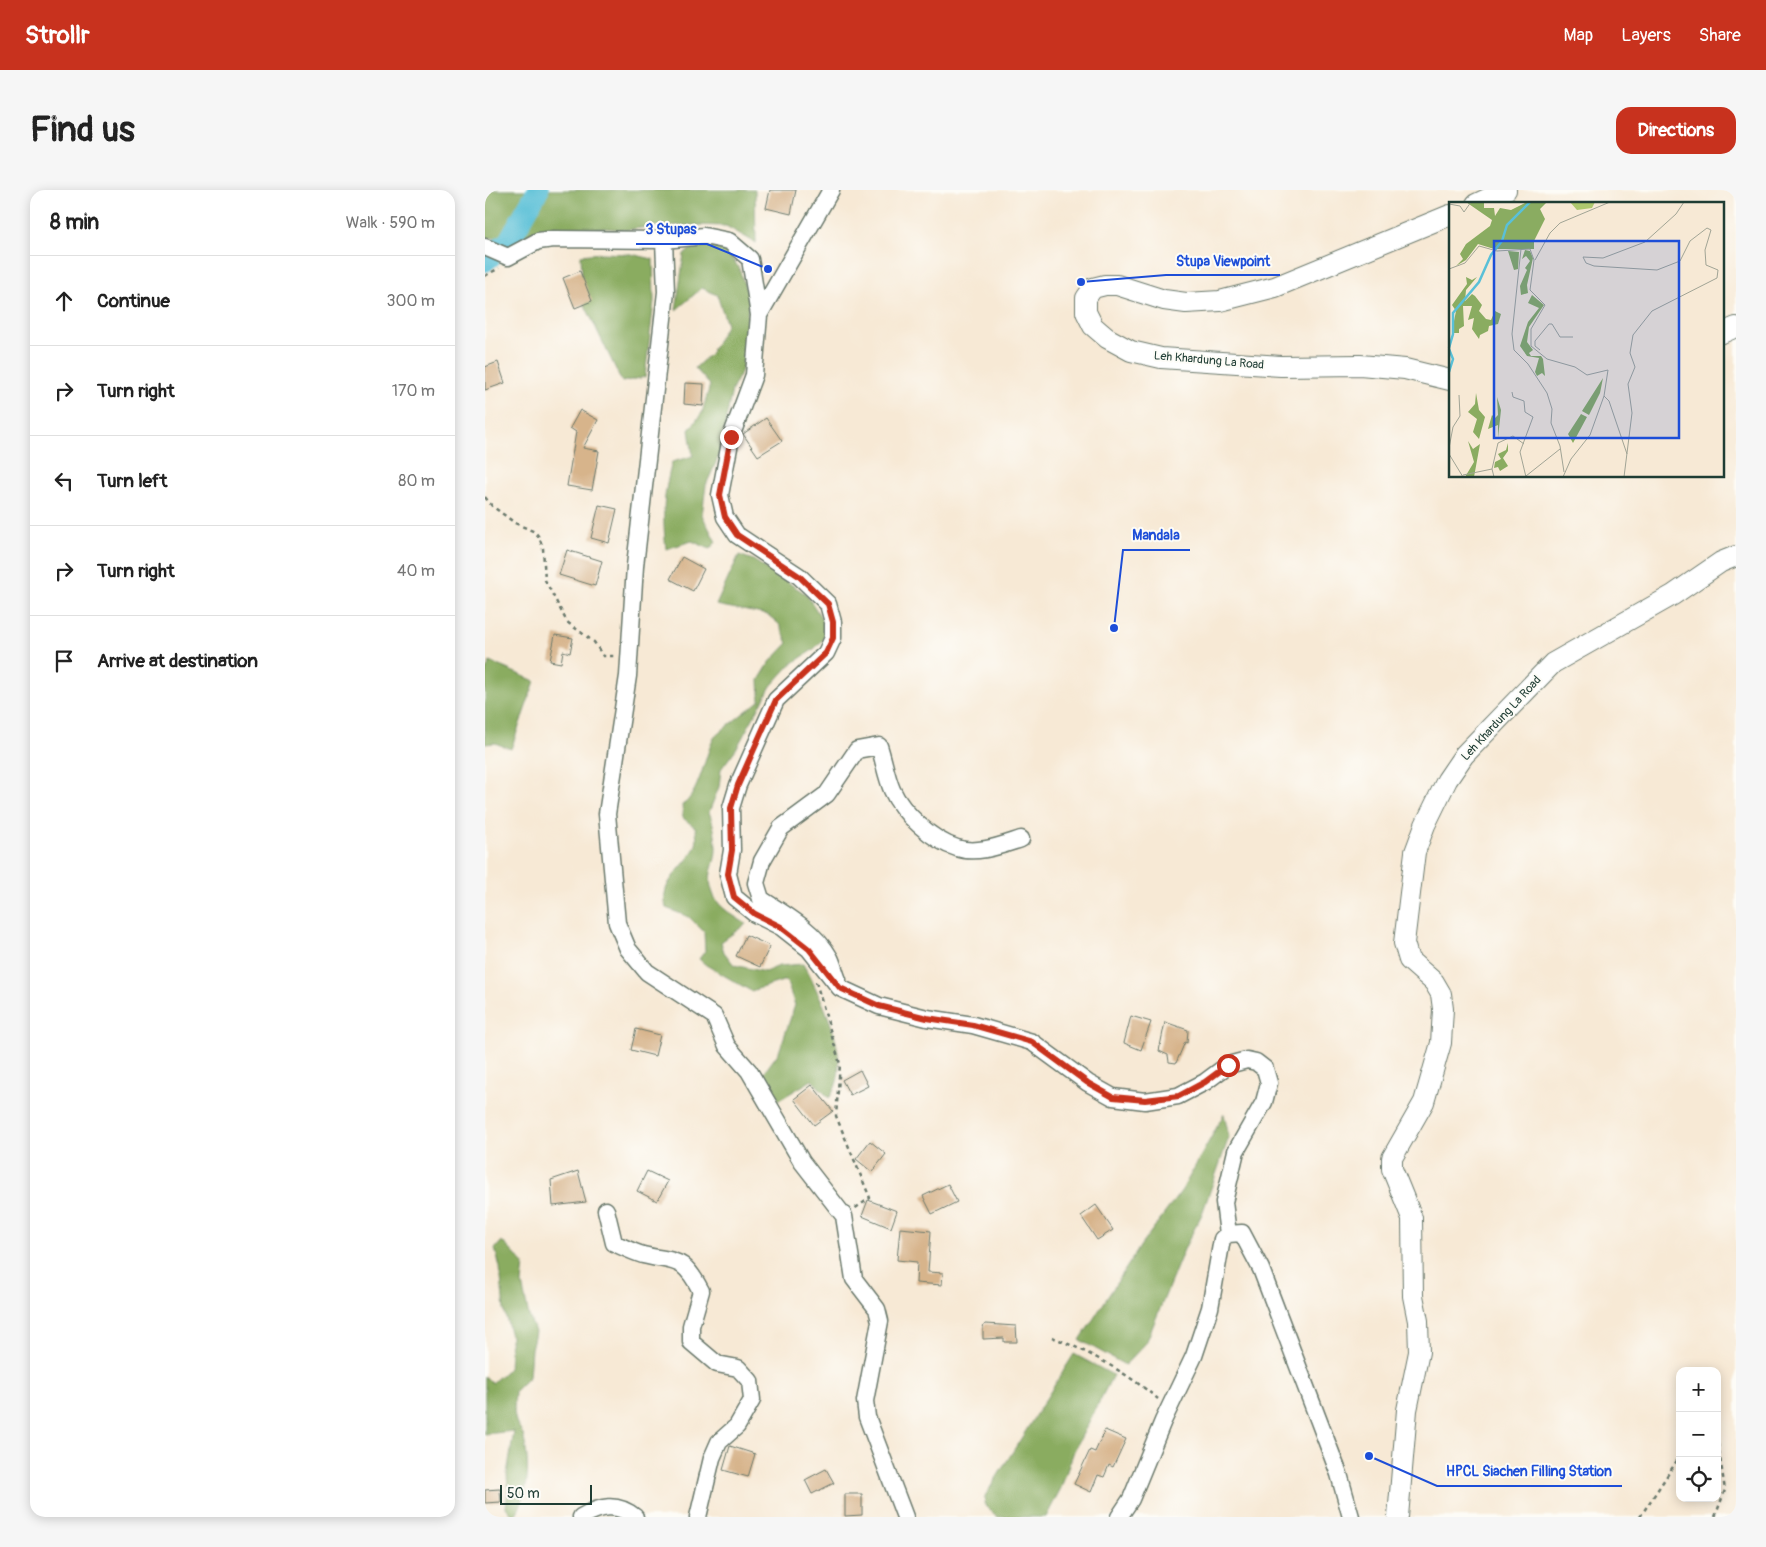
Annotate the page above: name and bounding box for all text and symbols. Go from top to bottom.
text: Strollr [25,21,90,50]
text: Map [1564,24,1593,47]
text: Layers [1621,24,1671,47]
text: Share [1699,24,1741,47]
button: Directions [1616,107,1736,154]
text: Find us [30,108,135,152]
inset map [1449,202,1723,478]
text: 8 min [50,209,99,236]
text: Walk · 590 m [346,213,435,233]
callout: 3 Stupas [636,215,707,244]
text: 3 Stupas [645,221,697,238]
callout: Stupa Viewpoint [1166,246,1280,275]
text: Stupa Viewpoint [1176,253,1270,270]
icon: ahead [50,287,78,315]
text: Continue [97,289,170,313]
text: 300 m [387,291,435,311]
street label: Leh Khardung La Road [1153,348,1265,373]
icon: right [50,377,78,405]
text: Turn right [97,379,175,403]
text: 170 m [392,381,435,401]
route end [720,426,743,449]
icon: left [50,467,78,495]
text: Turn left [97,469,167,493]
text: 80 m [398,471,435,491]
callout: Mandala [1123,521,1190,550]
text: Mandala [1132,527,1180,544]
icon: right [50,557,78,585]
text: Turn right [97,559,175,583]
text: 40 m [397,561,435,581]
icon: arrive [50,647,78,675]
text: Arrive at destination [97,649,258,673]
street label: Leh Khardung La Road [1458,673,1545,764]
route start [1217,1054,1240,1077]
map controls [1676,1367,1721,1502]
button: + [1676,1367,1721,1412]
button: − [1676,1412,1721,1457]
callout: HPCL Siachen Filling Station [1437,1457,1622,1486]
button: locate [1676,1457,1721,1502]
text: HPCL Siachen Filling Station [1446,1463,1612,1480]
scale bar [500,1482,593,1505]
text: 50 m [507,1485,540,1502]

